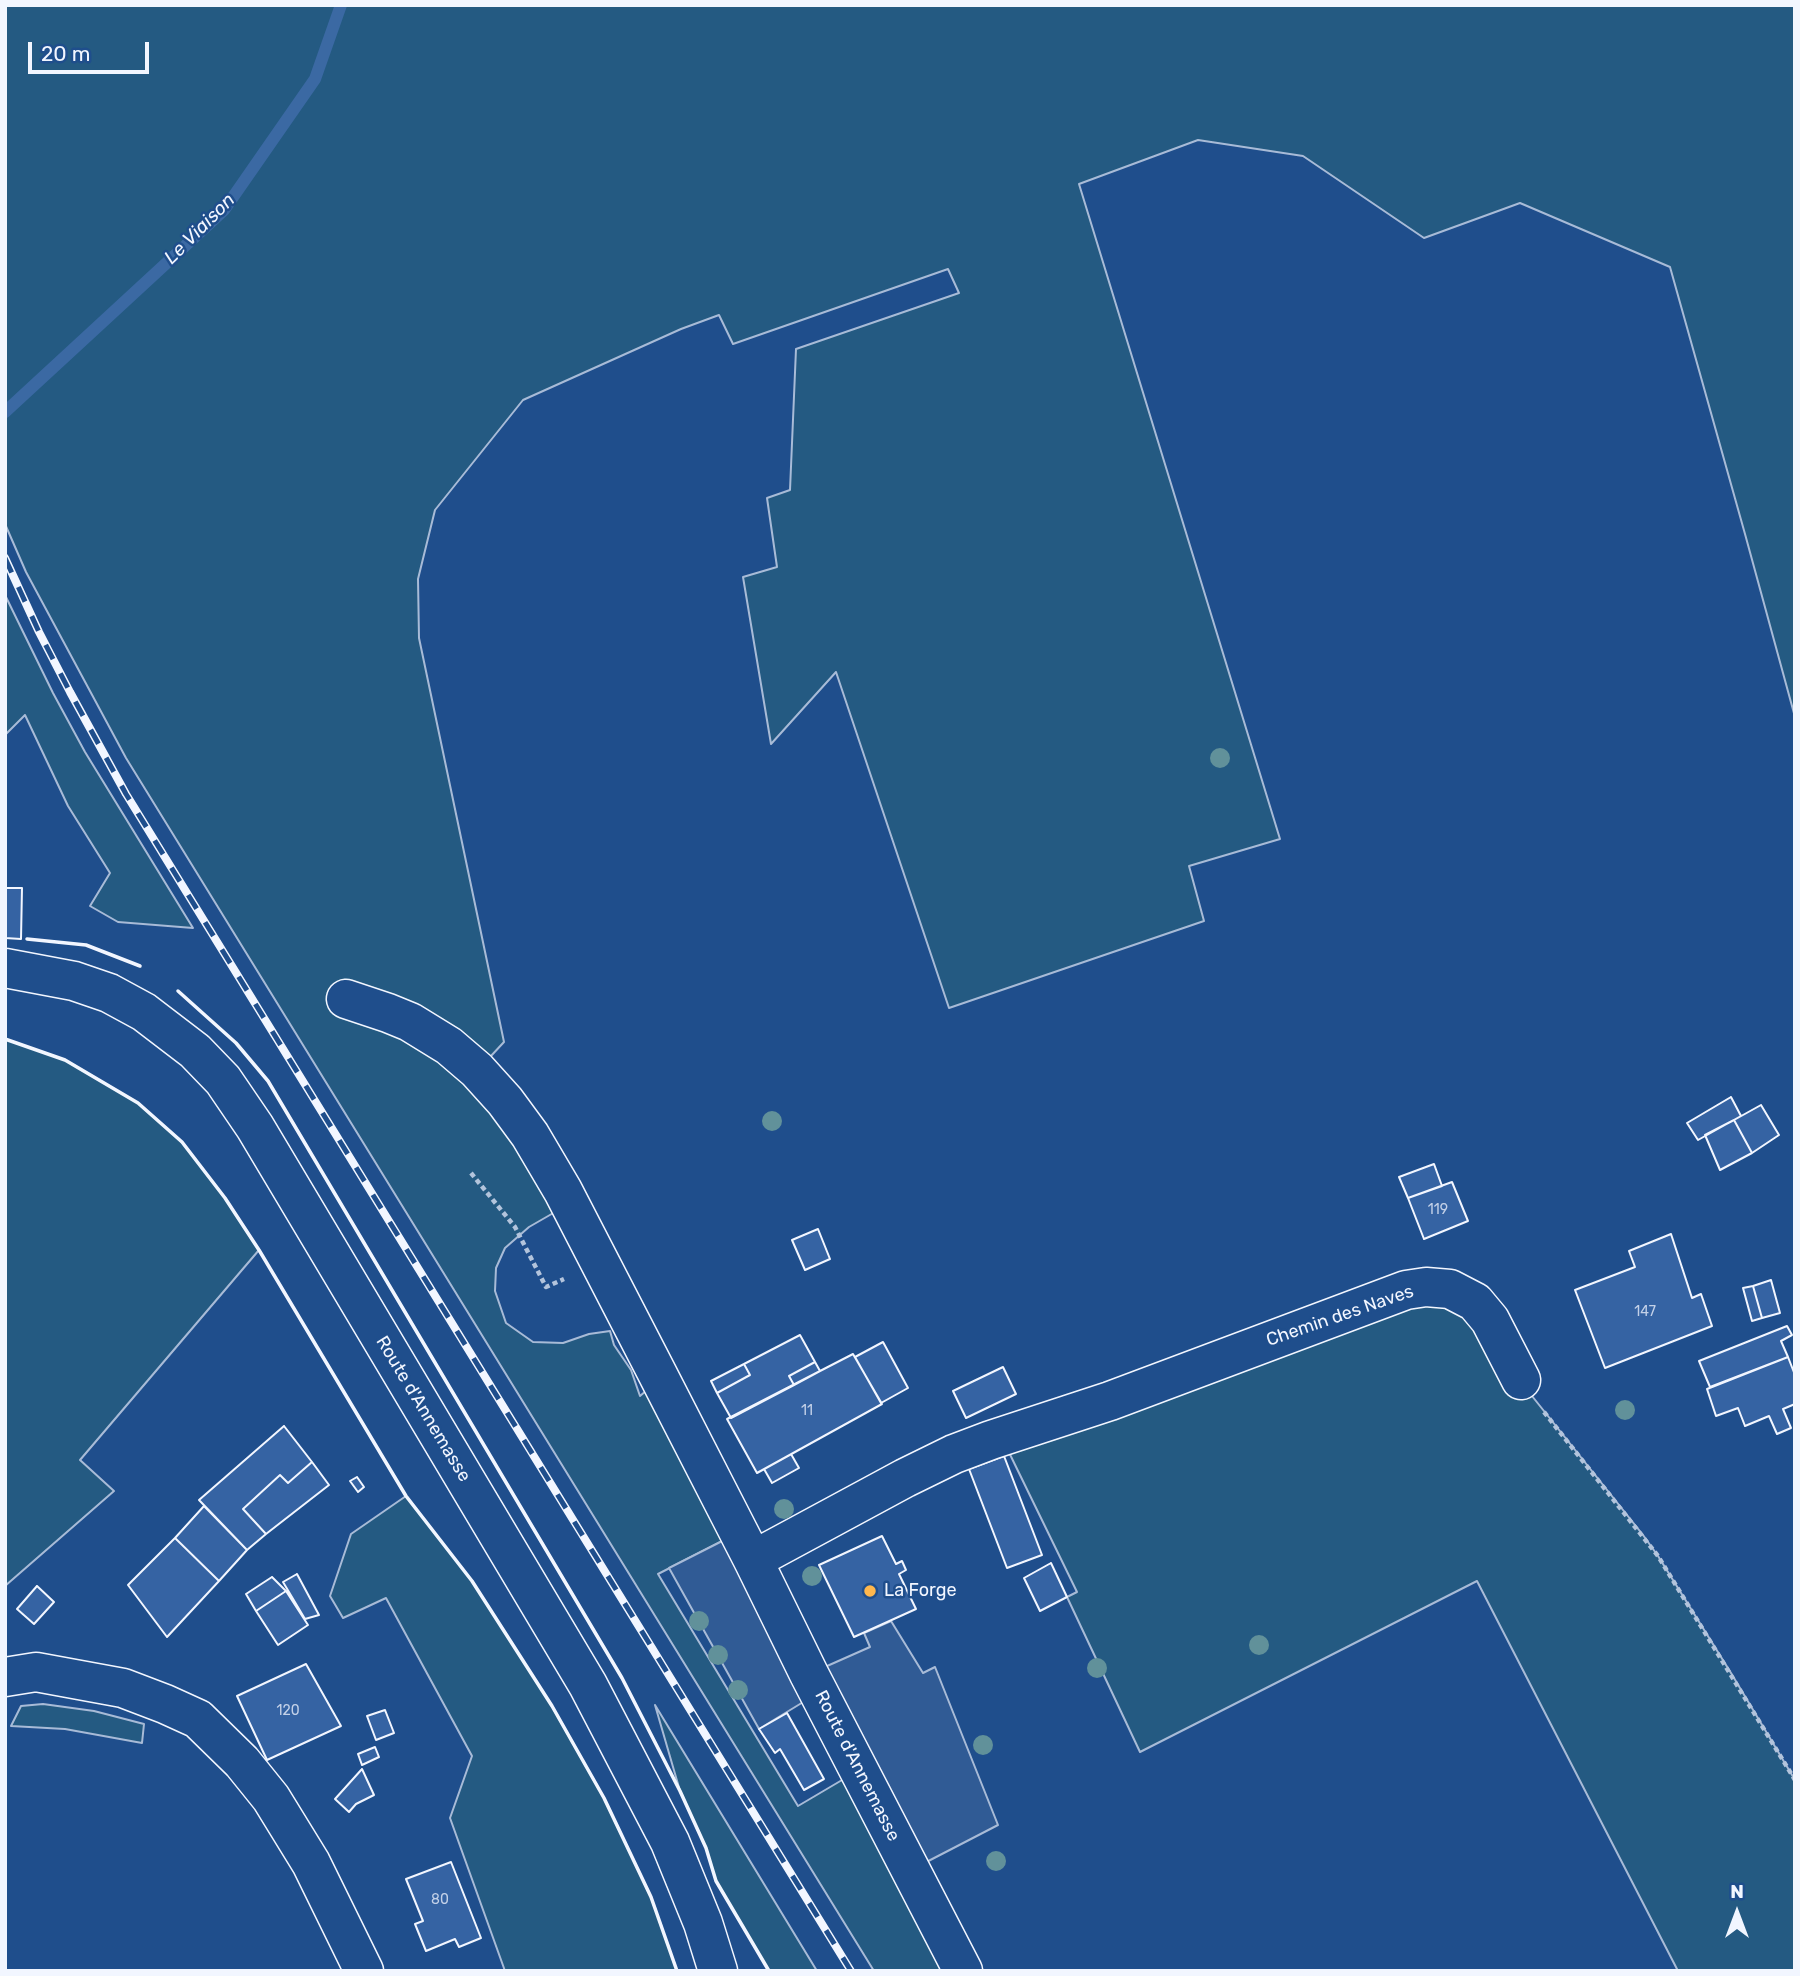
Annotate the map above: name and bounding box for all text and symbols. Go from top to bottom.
scale bar [32,28,152,72]
text: 20 m [41,41,90,66]
water label: Le Viaison [160,189,240,269]
house number: 119 [1428,1202,1448,1218]
street label: Chemin des Naves [1264,1281,1416,1351]
house number: 147 [1634,1304,1656,1320]
street label: Route d'Annemasse [371,1332,475,1486]
house number: 11 [801,1403,813,1419]
place label: La Forge [884,1580,957,1602]
marker: La Forge [862,1583,878,1599]
street label: Route d'Annemasse [810,1687,904,1845]
house number: 120 [276,1703,300,1719]
north arrow [1702,1878,1772,1948]
text: N [1730,1880,1744,1903]
house number: 80 [431,1892,449,1908]

